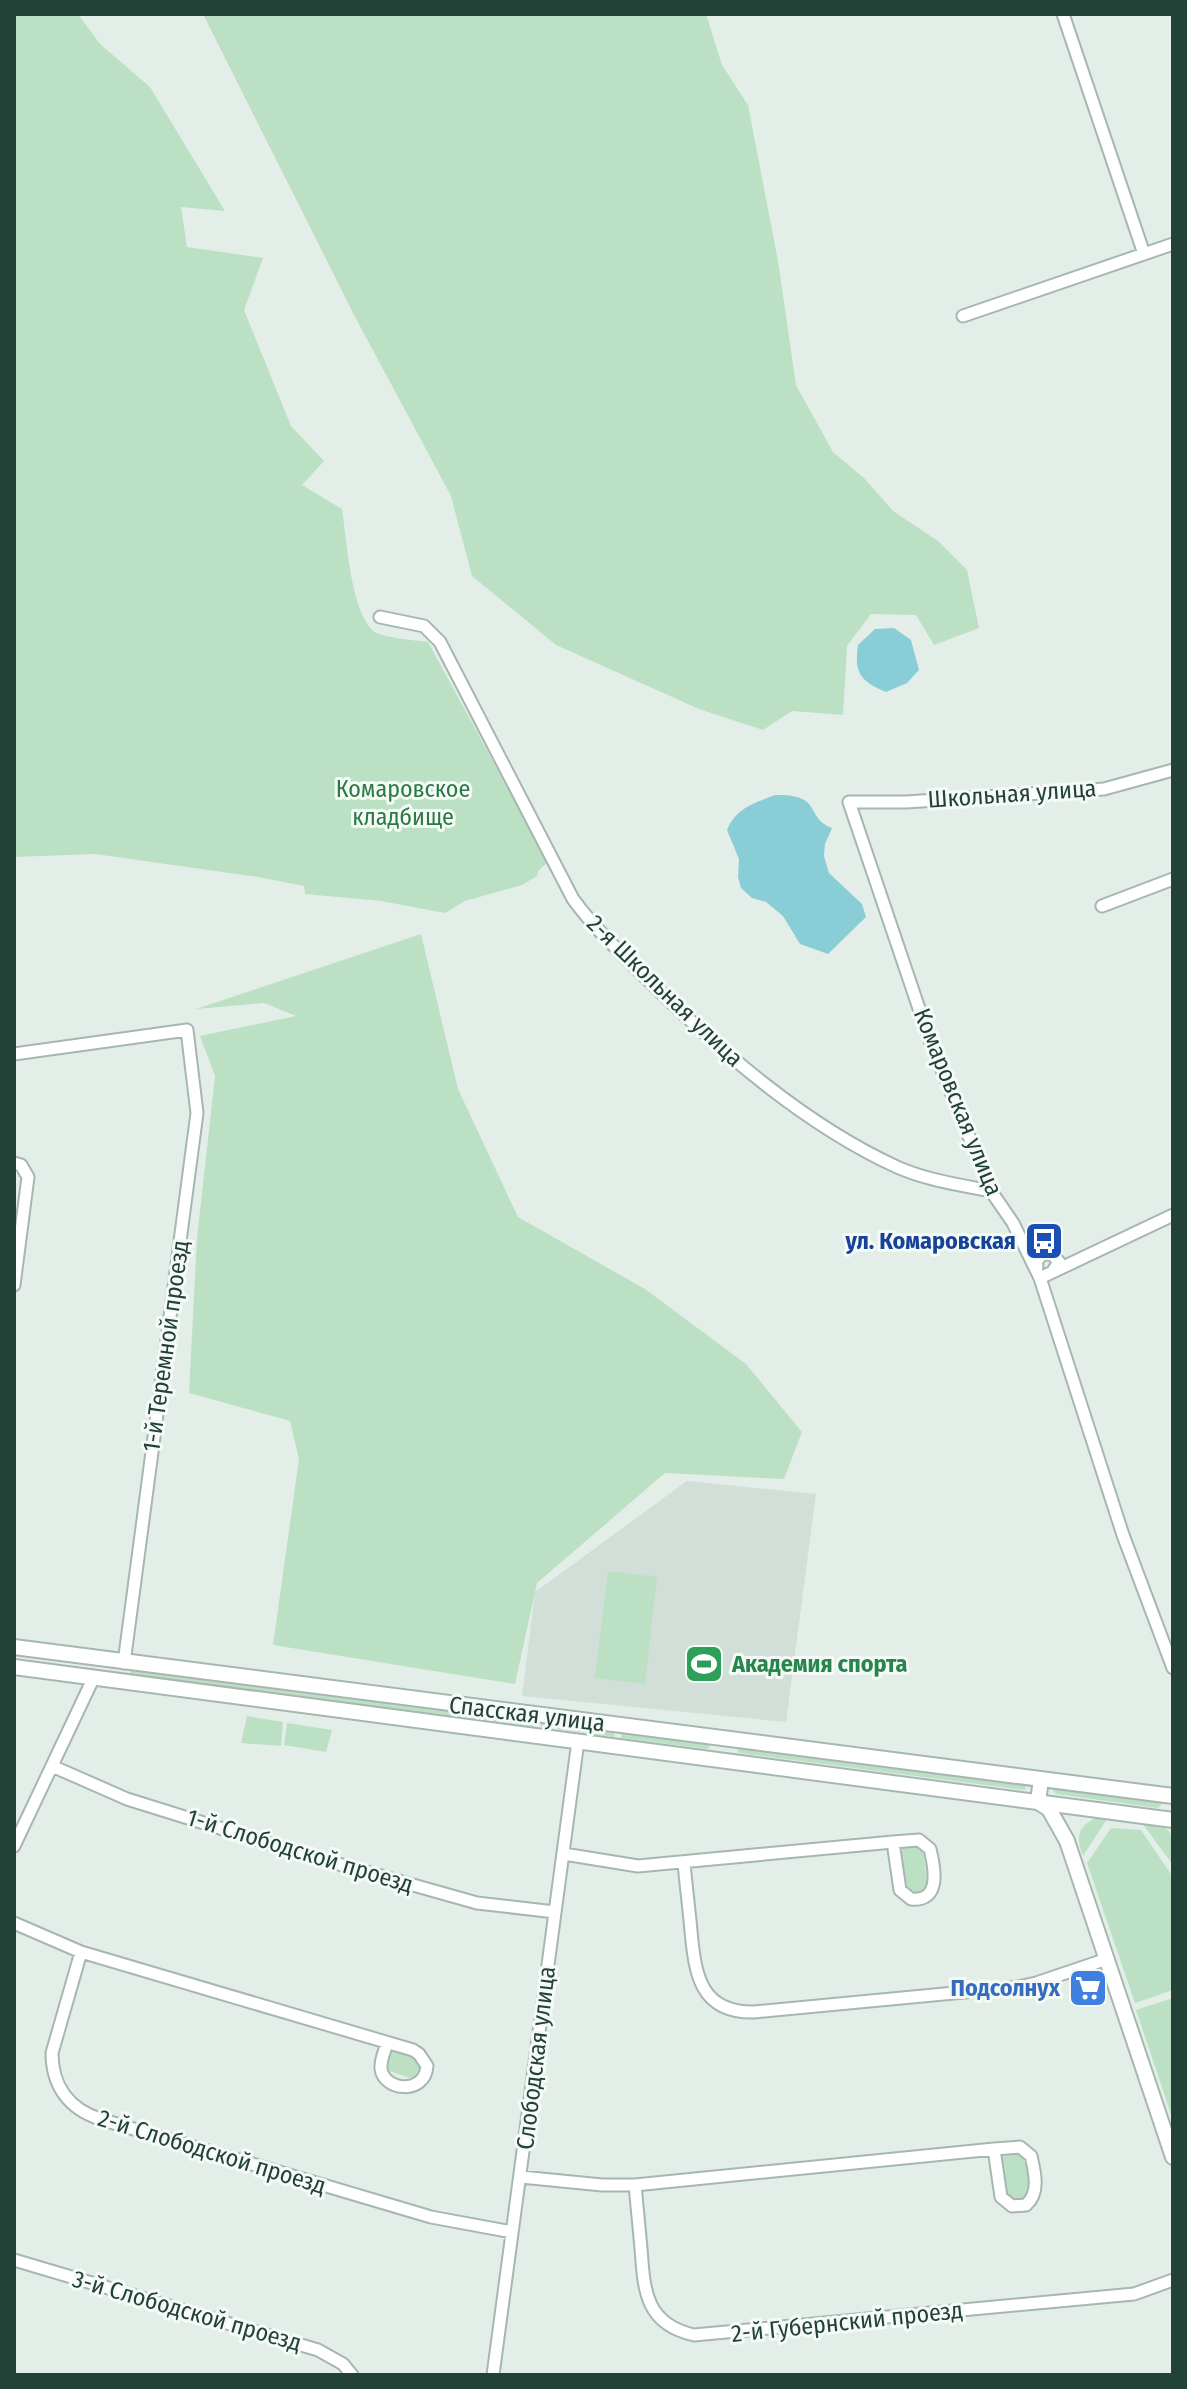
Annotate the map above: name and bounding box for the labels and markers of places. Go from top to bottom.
bus stop icon: ул. Комаровская [1023,1220,1065,1262]
place label: ул. Комаровская [844,1227,1016,1255]
sports icon: Академия спорта [683,1643,725,1685]
place label: Академия спорта [731,1650,908,1678]
supermarket icon: Подсолнух [1067,1967,1109,2009]
place label: Подсолнух [951,1974,1061,2002]

